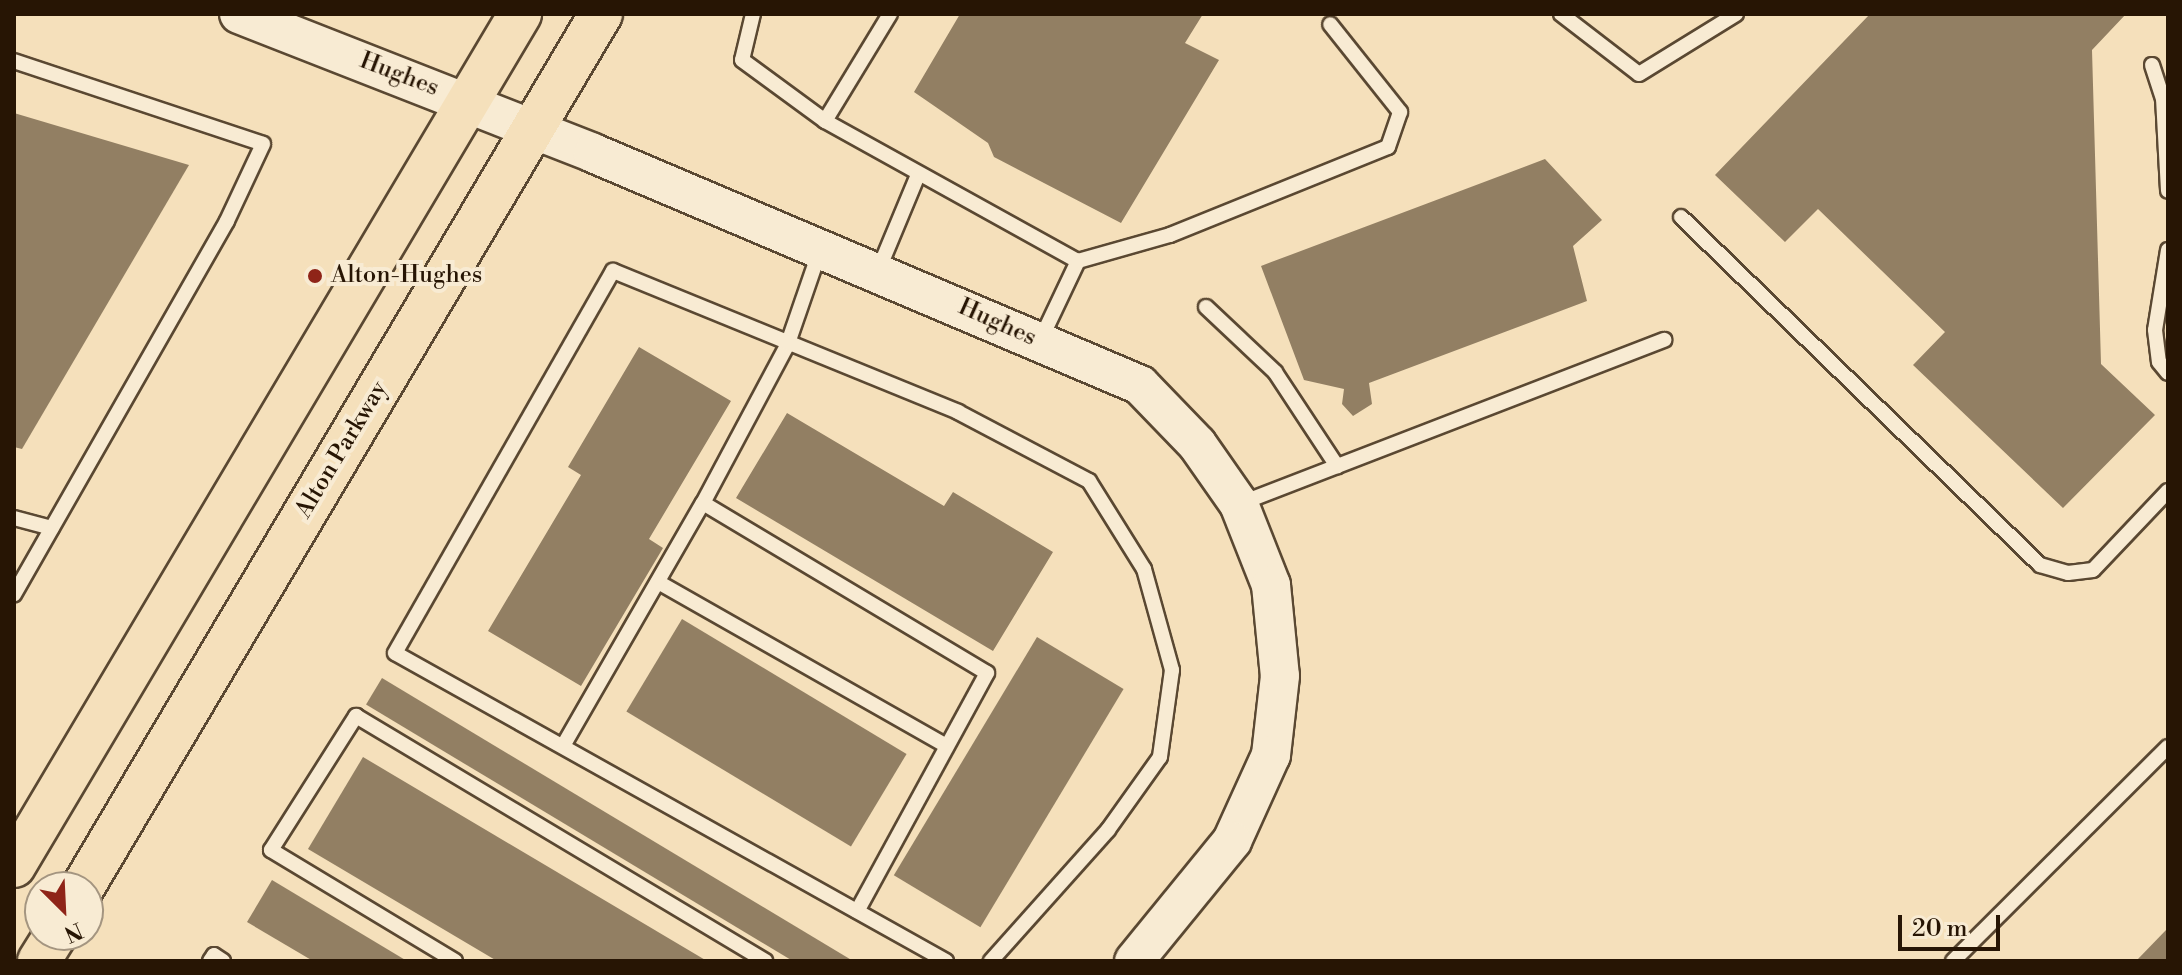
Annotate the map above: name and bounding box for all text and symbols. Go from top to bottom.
street label: Hughes [355,47,443,103]
place label: Alton-Hughes [331,262,482,290]
marker: Alton-Hughes [306,267,324,285]
street label: Hughes [954,293,1040,353]
street label: Alton Parkway [290,376,394,524]
north arrow [24,871,104,951]
scale bar [1902,899,2004,949]
text: 20 m [1912,914,1968,944]
text: N [60,916,87,947]

